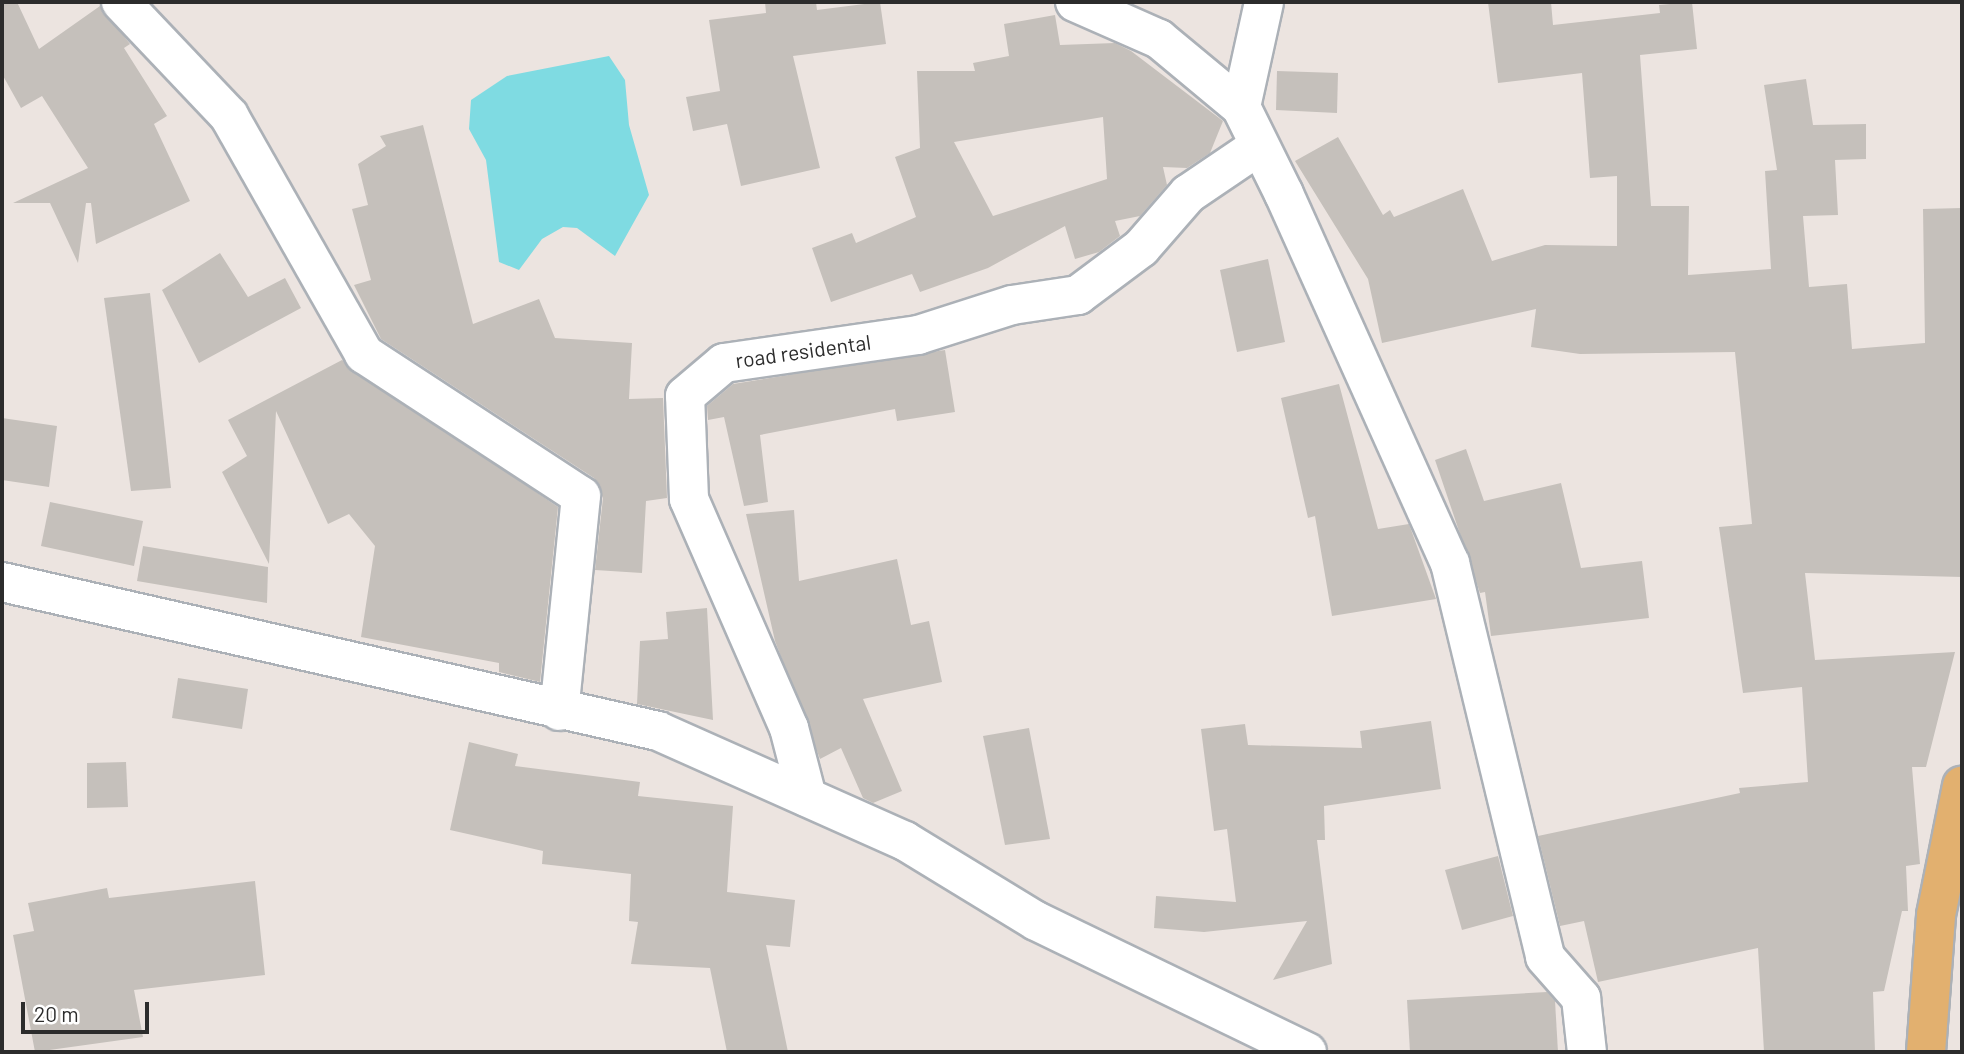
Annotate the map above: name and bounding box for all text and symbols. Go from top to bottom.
street label: road residental [734,329,872,373]
scale bar [24,988,152,1032]
text: 20 m [34,1001,79,1026]

